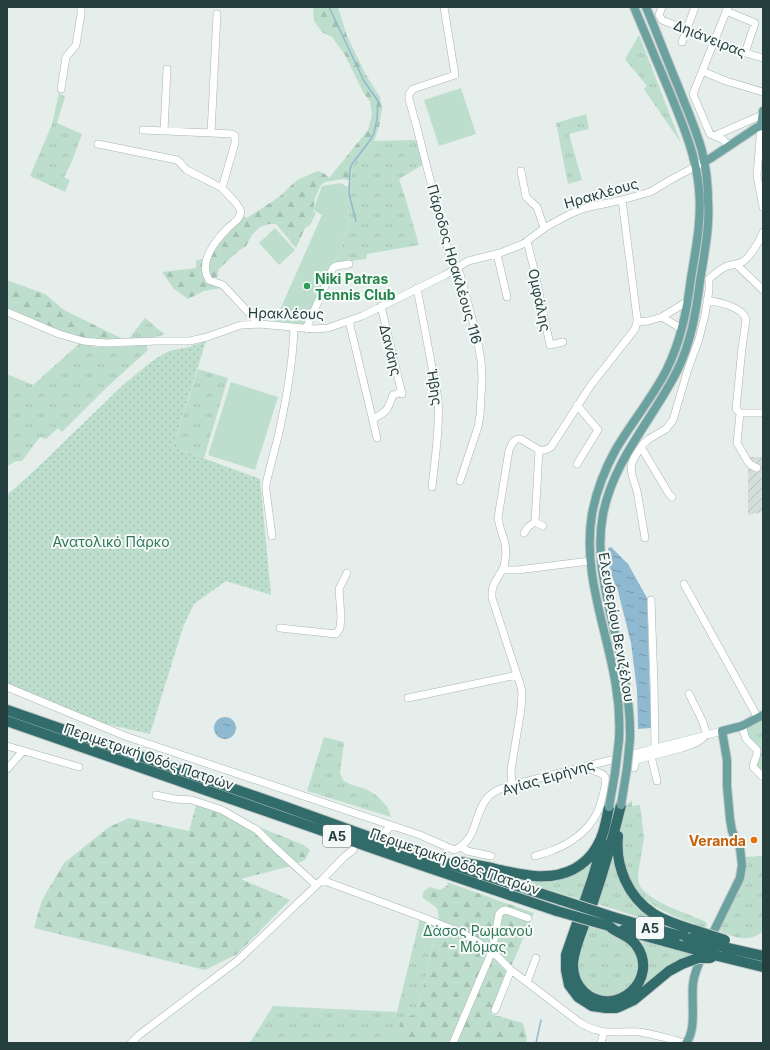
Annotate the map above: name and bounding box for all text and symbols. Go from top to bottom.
street label: Δηιάνειρας [671,16,749,60]
street label: Ηρακλέους [562,174,640,212]
street label: Πάροδος Ηρακλέους 116 [424,182,486,346]
street label: Ομφάλης [525,267,555,333]
place label: Niki Patras Tennis Club [315,270,396,303]
marker: Niki Patras Tennis Club [302,281,312,291]
street label: Ηρακλέους [248,304,324,322]
street label: Δανάης [376,323,406,377]
street label: Ήβης [424,367,446,407]
park label: Ανατολικό Πάρκο [52,533,170,550]
street label: Ελευθερίου Βενιζέλου [595,551,639,703]
street label: Περιμετρική Οδός Πατρών [62,719,236,793]
street label: Αγίας Ειρήνης [500,756,596,798]
street label: Περιμετρική Οδός Πατρών [368,824,542,898]
road number: Α5 [323,825,351,847]
place label: Veranda [689,832,746,849]
marker: Veranda [749,835,759,845]
road number: Α5 [636,917,664,939]
park label: Δάσος Ρωμανού - Μόμας [423,922,533,955]

